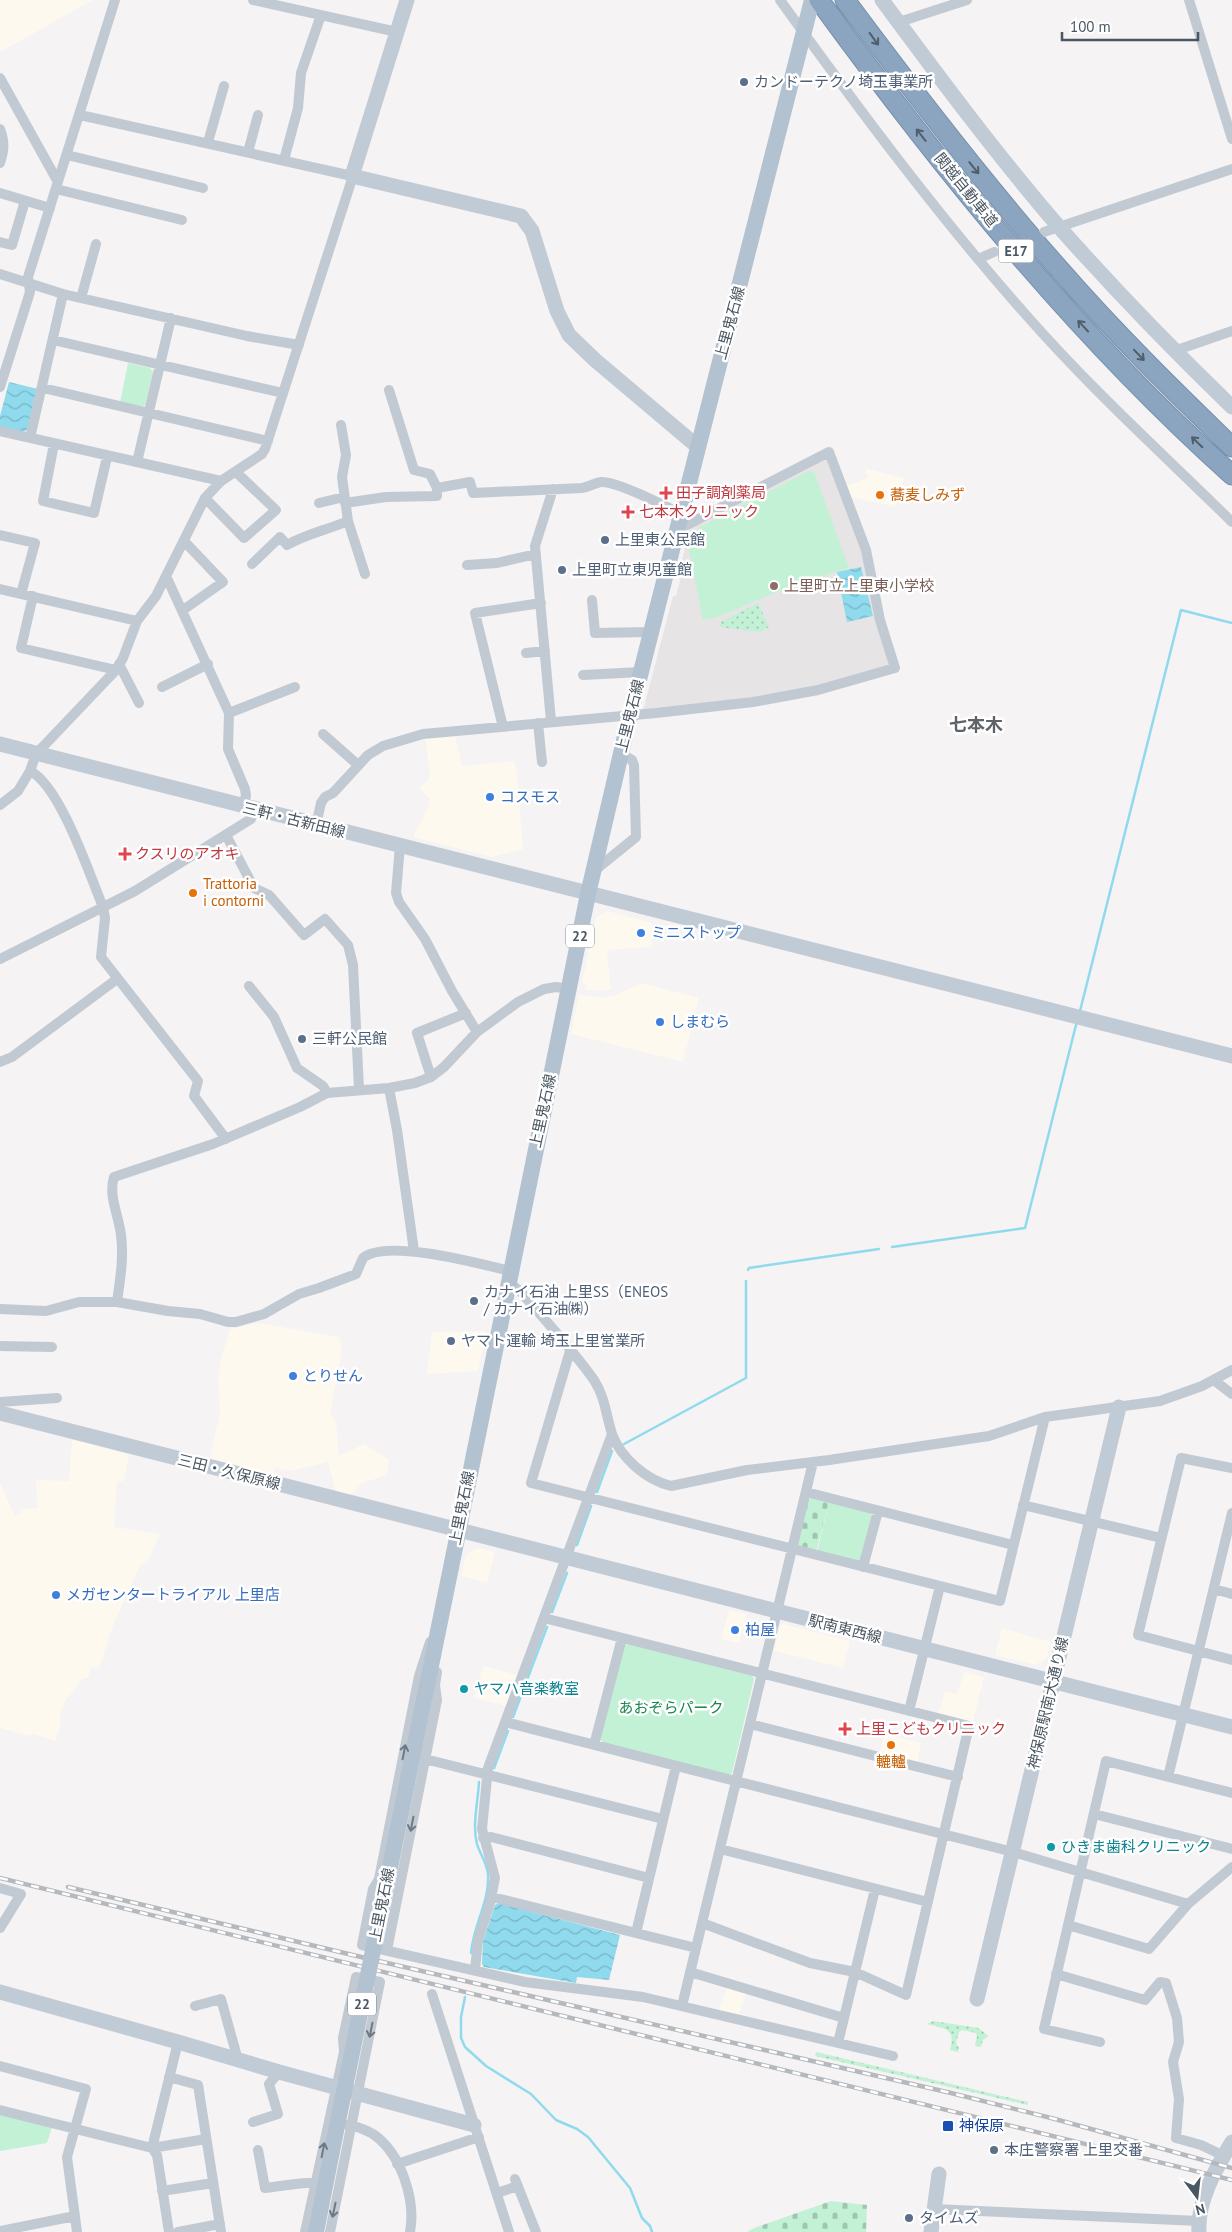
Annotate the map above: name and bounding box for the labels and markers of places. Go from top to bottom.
place label: カンドーテクノ埼玉事業所 [754,72,933,91]
marker: カンドーテクノ埼玉事業所 [738,76,750,88]
place label: 田子調剤薬局 [676,483,766,502]
place label: 蕎麦しみず [890,485,965,504]
marker: 田子調剤薬局 [660,487,672,499]
marker: 蕎麦しみず [874,489,886,501]
place label: 七本木クリニック [639,502,759,521]
marker: 七本木クリニック [621,505,635,519]
place label: 上里東公民館 [615,530,705,549]
marker: 上里東公民館 [599,534,611,546]
place label: 上里町立東児童館 [572,560,692,579]
marker: 上里町立東児童館 [556,564,568,576]
place label: 上里町立上里東小学校 [784,576,934,595]
marker: 上里町立上里東小学校 [768,580,780,592]
place label: コスモス [500,787,560,806]
marker: コスモス [484,791,496,803]
place label: クスリのアオキ [135,844,240,863]
marker: クスリのアオキ [119,848,131,860]
place label: Trattoria i contorni [203,874,264,910]
marker: Trattoria i contorni [187,887,199,899]
place label: ミニストップ [651,923,741,942]
marker: ミニストップ [635,927,647,939]
place label: しまむら [670,1012,730,1031]
marker: しまむら [654,1016,666,1028]
place label: 三軒公民館 [312,1029,387,1048]
marker: 三軒公民館 [296,1033,308,1045]
place label: カナイ石油 上里SS（ENEOS / カナイ石油㈱） [483,1282,668,1318]
marker: カナイ石油 上里SS（ENEOS / カナイ石油㈱） [468,1295,480,1307]
place label: ヤマト運輸 埼玉上里営業所 [461,1331,645,1350]
marker: ヤマト運輸 埼玉上里営業所 [445,1335,457,1347]
place label: とりせん [303,1366,363,1385]
marker: とりせん [287,1370,299,1382]
place label: メガセンタートライアル 上里店 [66,1585,280,1604]
marker: メガセンタートライアル 上里店 [50,1589,62,1601]
place label: 柏屋 [745,1620,775,1639]
marker: 柏屋 [729,1624,741,1636]
place label: ヤマハ音楽教室 [474,1679,579,1698]
marker: ヤマハ音楽教室 [458,1683,470,1695]
place label: 上里こどもクリニック [856,1719,1006,1738]
marker: 上里こどもクリニック [838,1722,852,1736]
marker: 轆轤 [885,1739,897,1751]
place label: 轆轤 [876,1752,906,1771]
place label: ひきま歯科クリニック [1061,1837,1211,1856]
marker: ひきま歯科クリニック [1045,1841,1057,1853]
place label: 神保原 [959,2116,1004,2135]
marker: 神保原 [941,2119,955,2133]
place label: 本庄警察署 上里交番 [1004,2140,1143,2159]
marker: 本庄警察署 上里交番 [988,2144,1000,2156]
place label: タイムズ [919,2208,979,2227]
marker: タイムズ [903,2212,915,2224]

